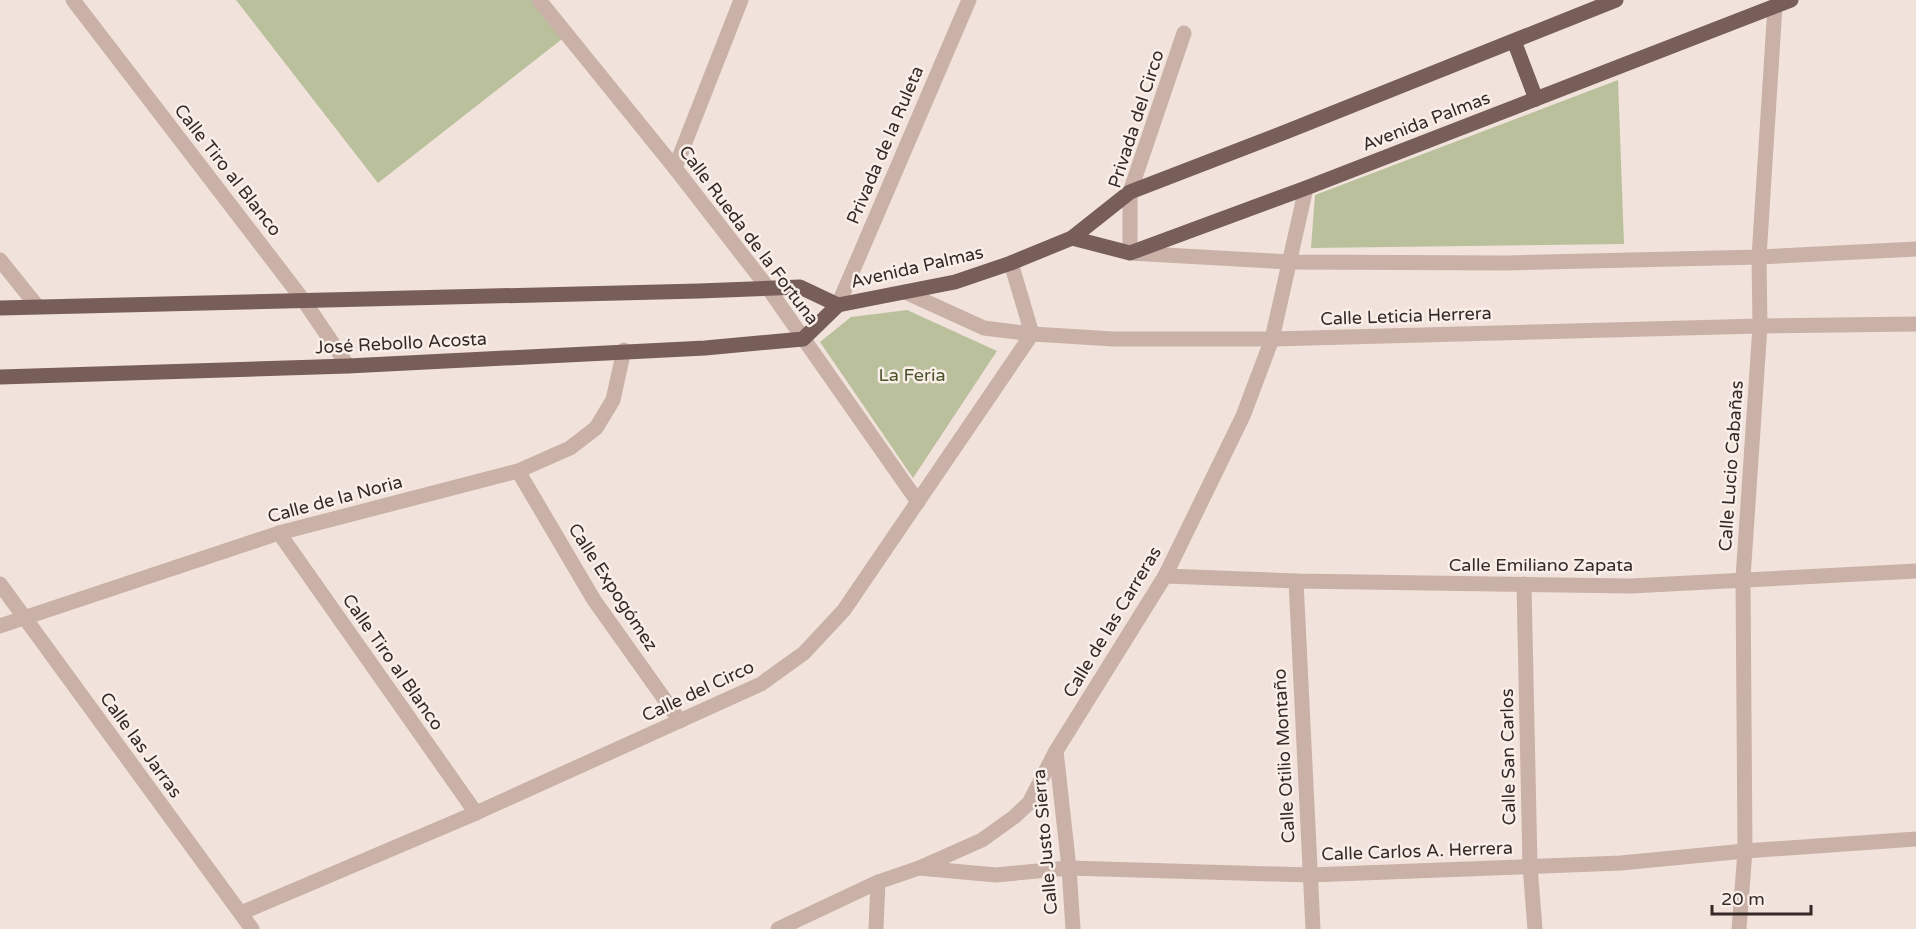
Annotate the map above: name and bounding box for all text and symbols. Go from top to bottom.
street label: Privada del Circo [1103,47,1169,191]
street label: Privada de la Ruleta [842,62,928,228]
street label: Avenida Palmas [1359,86,1493,156]
street label: Calle Tiro al Blanco [170,100,286,240]
street label: Calle Rueda de la Fortuna [674,141,824,329]
street label: Avenida Palmas [849,241,985,293]
street label: Calle Leticia Herrera [1320,302,1492,330]
street label: José Rebollo Acosta [315,328,487,358]
park label: La Feria [878,364,946,386]
street label: Calle Lucio Cabañas [1714,380,1748,552]
street label: Calle de la Noria [265,470,405,528]
street label: Calle Expogómez [563,519,663,655]
street label: Calle de las Carreras [1058,542,1166,702]
street label: Calle Emiliano Zapata [1449,554,1633,576]
street label: Calle Tiro al Blanco [338,589,448,735]
street label: Calle del Circo [638,655,758,727]
street label: Calle Otilio Montaño [1268,668,1300,844]
street label: Calle las Jarras [95,688,187,802]
street label: Calle San Carlos [1496,688,1520,826]
street label: Calle Justo Sierra [1028,768,1062,916]
street label: Calle Carlos A. Herrera [1321,837,1513,865]
scale bar [1712,878,1811,916]
text: 20 m [1721,888,1765,910]

